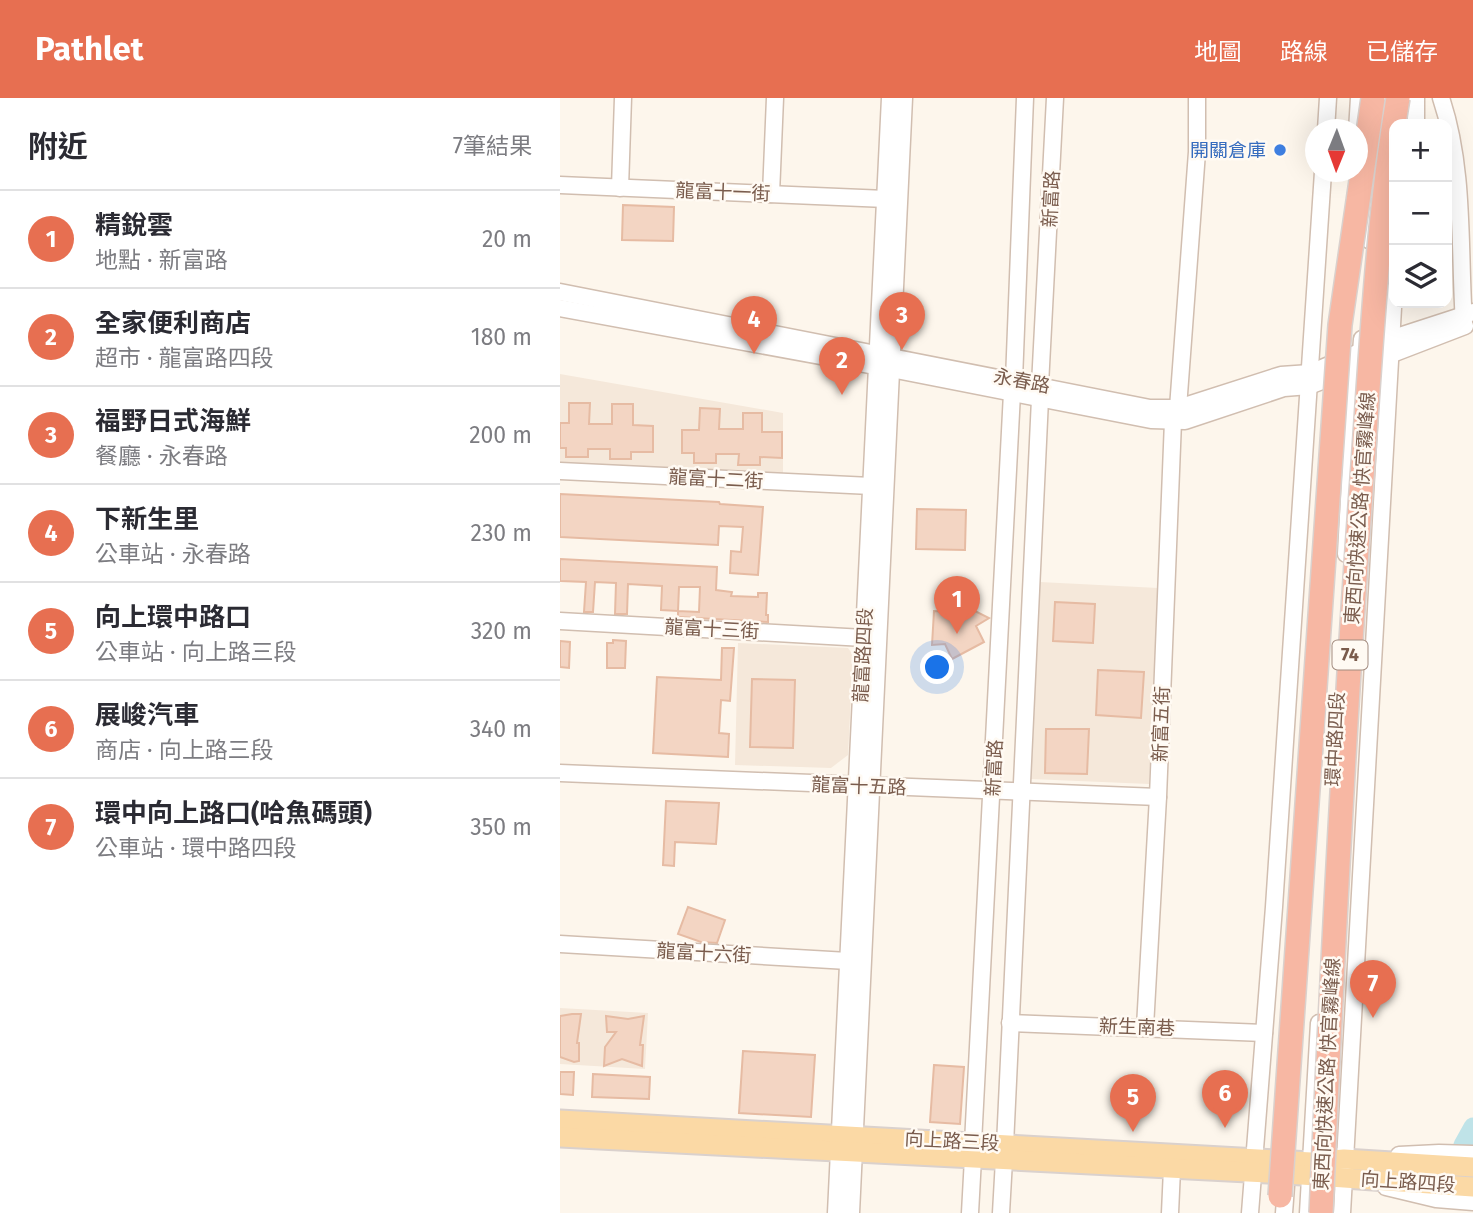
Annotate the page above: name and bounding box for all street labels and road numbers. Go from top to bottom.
street label: 新富路 [1038,170,1064,228]
street label: 龍富十一街 [675,179,771,205]
street label: 永春路 [992,364,1052,398]
street label: 東西向快速公路 快官霧峰線 [1340,391,1380,625]
street label: 龍富十二街 [668,465,764,493]
street label: 龍富路四段 [849,607,877,703]
street label: 龍富十三街 [664,615,760,643]
road number: 74 [1332,640,1368,670]
street label: 新富五街 [1148,686,1174,762]
street label: 環中路四段 [1321,691,1349,787]
street label: 新富路 [981,739,1007,797]
street label: 龍富十五路 [811,773,907,799]
street label: 龍富十六街 [656,939,752,967]
street label: 東西向快速公路 快官霧峰線 [1309,957,1345,1191]
street label: 新生南巷 [1099,1014,1175,1040]
street label: 向上路三段 [904,1127,1000,1155]
street label: 向上路四段 [1360,1167,1456,1197]

